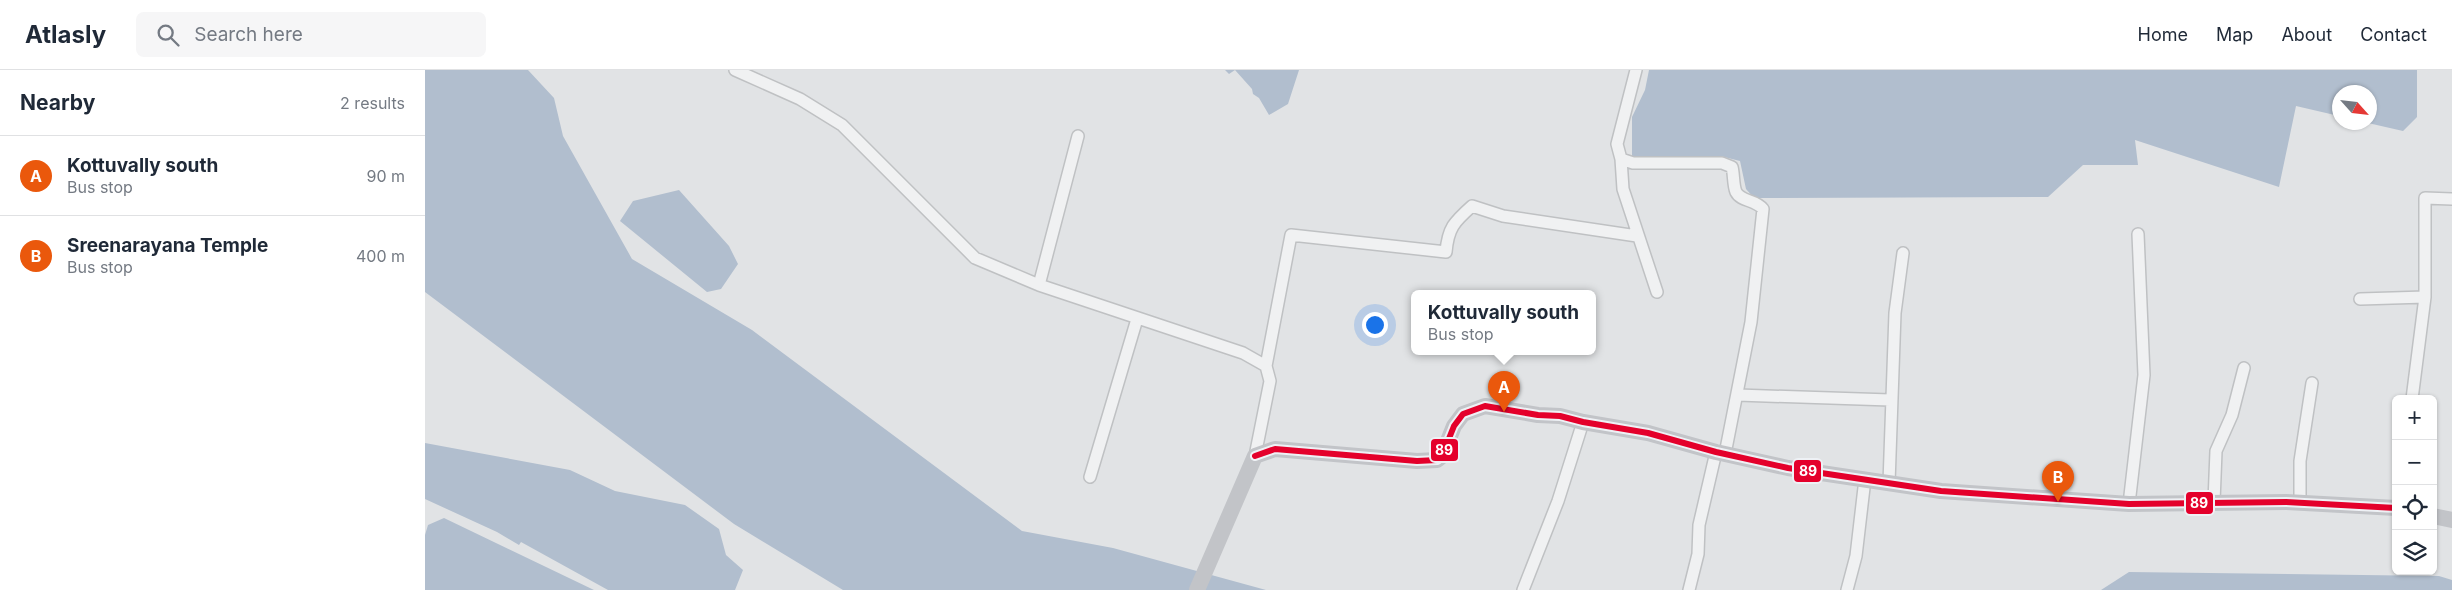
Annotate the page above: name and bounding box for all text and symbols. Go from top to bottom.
search box [136,12,486,57]
text: Atlasly [25,20,106,49]
icon: search [154,21,182,49]
text: Search here [194,23,303,46]
text: Home [2138,24,2188,45]
text: Map [2216,24,2253,45]
text: About [2281,24,2332,45]
text: Contact [2360,24,2427,45]
north arrow [2332,85,2377,130]
text: Nearby [20,90,95,115]
text: 2 results [340,93,405,113]
text: Kottuvally south [67,154,218,177]
text: A [30,166,42,186]
text: 90 m [366,166,405,186]
text: Bus stop [67,177,133,197]
text: Sreenarayana Temple [67,234,268,257]
text: B [31,246,41,266]
text: 400 m [356,246,405,266]
text: Bus stop [67,257,133,277]
popup [1411,290,1596,355]
text: Kottuvally south [1428,301,1579,324]
your location [1362,312,1388,338]
text: Bus stop [1428,324,1494,344]
pin: A [1488,371,1520,412]
map controls [2392,395,2437,575]
button: + [2392,395,2437,440]
line badge: 89 [1430,438,1459,462]
button: − [2392,440,2437,485]
text: 89 [1435,441,1453,458]
line badge: 89 [1793,459,1822,483]
pin: B [2042,461,2074,502]
text: 89 [1799,462,1817,479]
button: locate [2392,485,2437,530]
line badge: 89 [2185,491,2214,515]
text: 89 [2190,494,2208,511]
button: layers [2392,530,2437,575]

